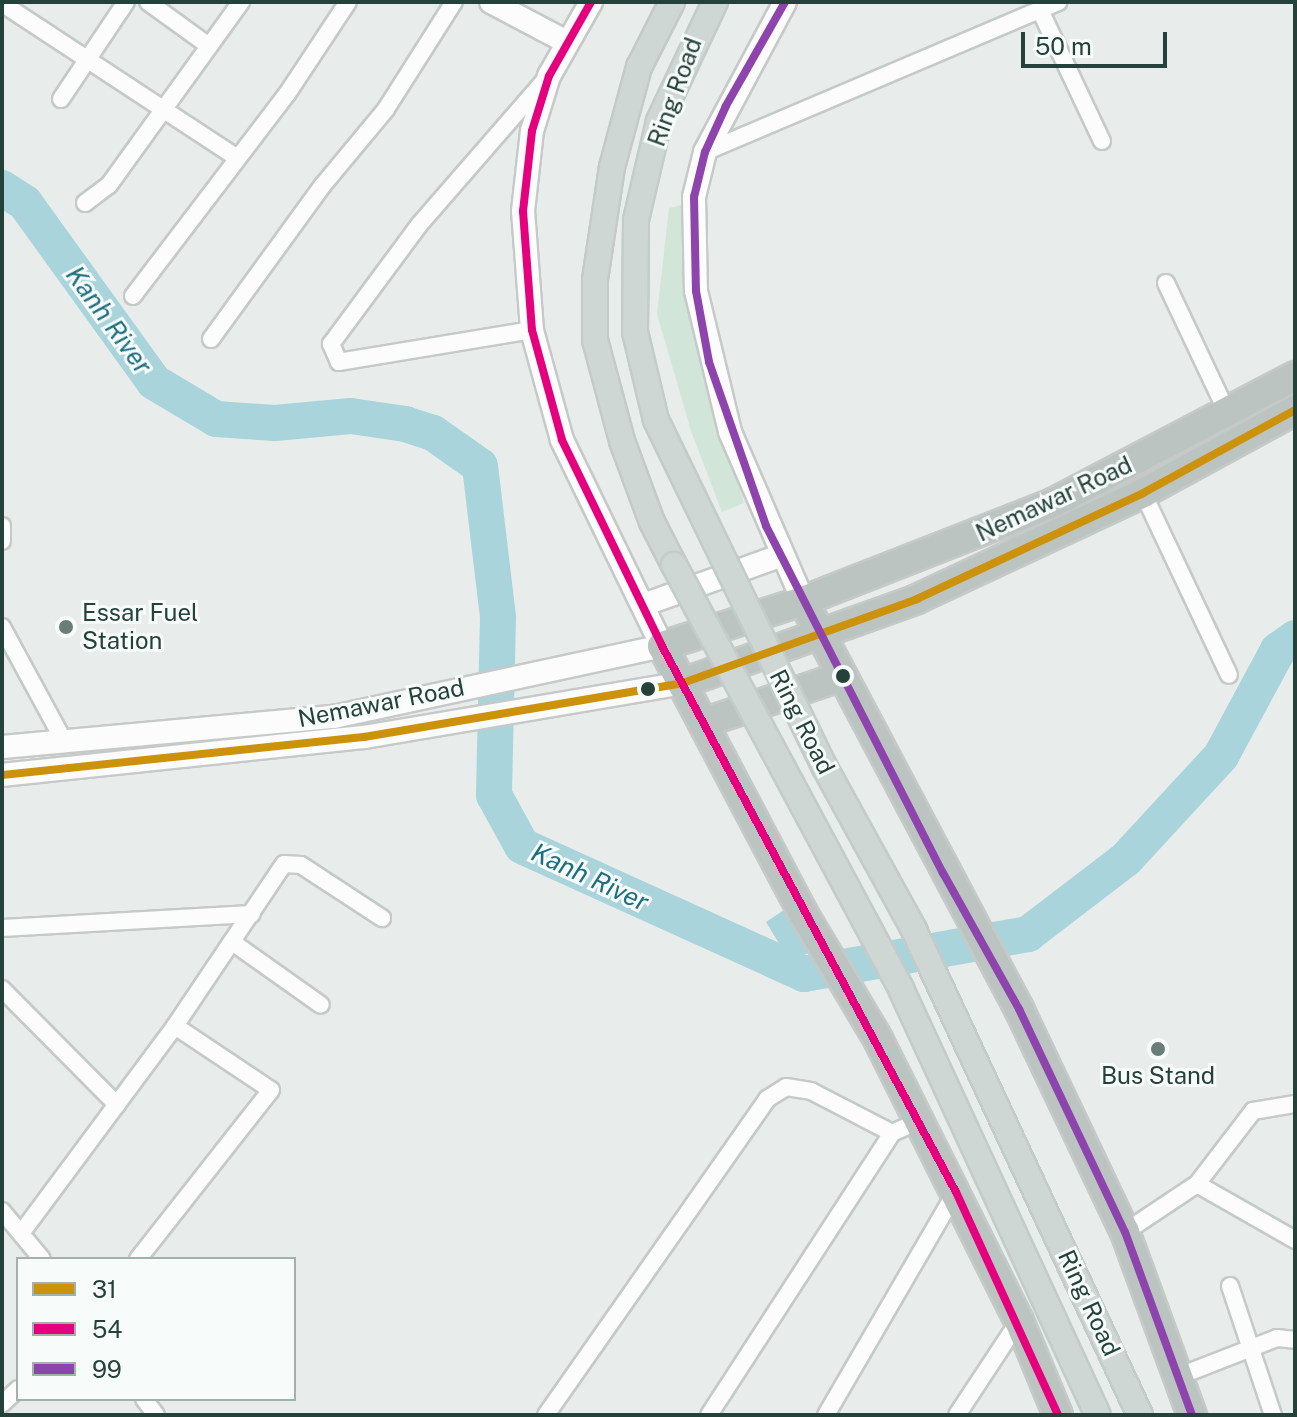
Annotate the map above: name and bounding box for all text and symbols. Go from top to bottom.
scale bar [1025,16,1171,66]
text: 50 m [1035,32,1092,60]
street label: Ring Road [642,34,708,150]
water label: Kanh River [59,260,159,380]
street label: Nemawar Road [971,450,1137,548]
place label: Essar Fuel Station [82,599,198,655]
marker: Essar Fuel Station [57,618,75,636]
street label: Ring Road [763,665,841,779]
unlabelled marker [835,668,851,684]
street label: Nemawar Road [295,673,467,733]
unlabelled marker [640,681,656,697]
water label: Kanh River [527,836,653,918]
marker: Bus Stand [1149,1040,1167,1058]
place label: Bus Stand [1101,1062,1215,1090]
street label: Ring Road [1052,1245,1126,1361]
legend [16,1257,296,1401]
text: 31 [92,1275,117,1303]
text: 54 [92,1315,122,1343]
text: 99 [92,1355,122,1383]

